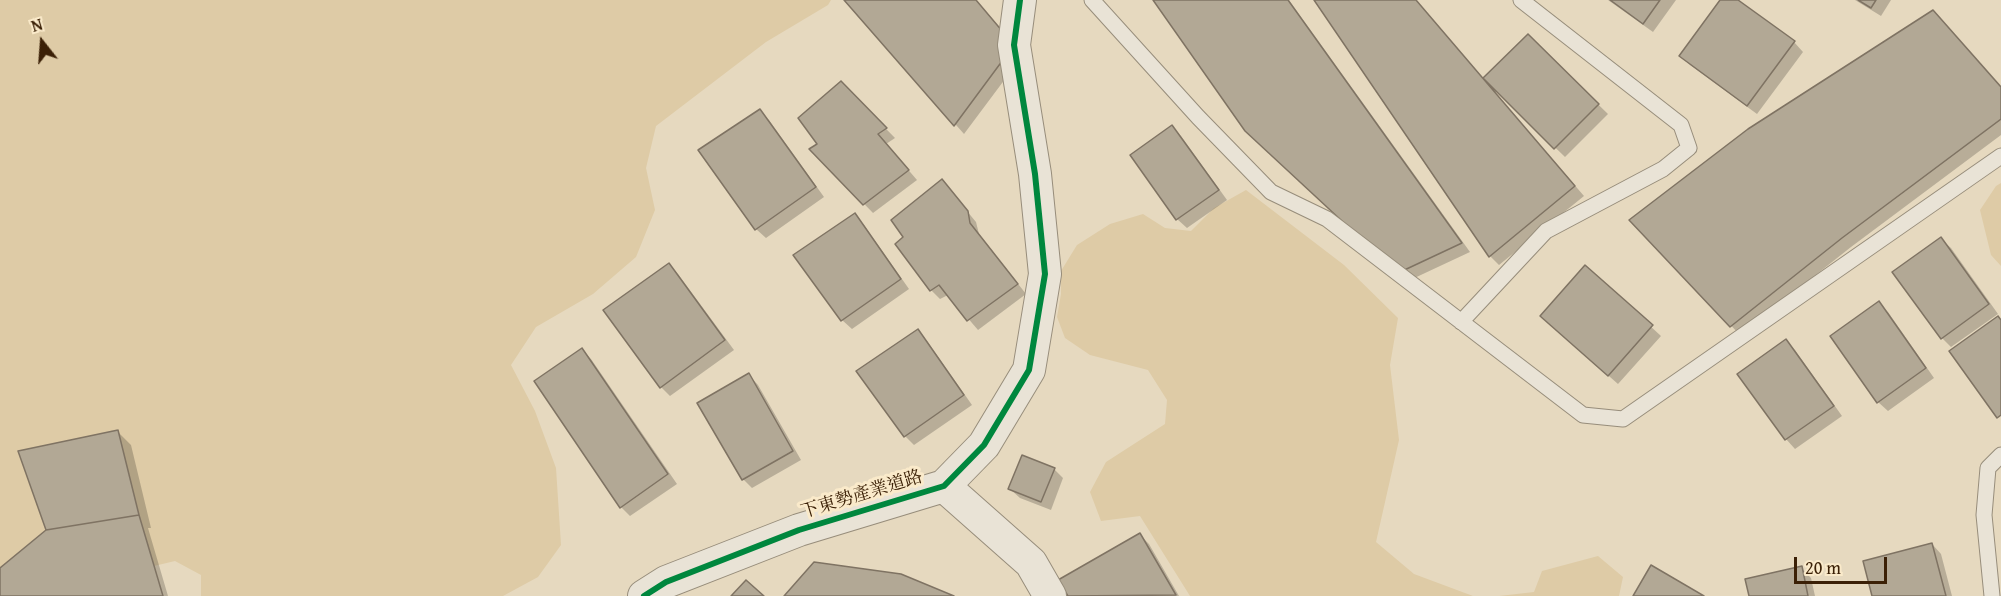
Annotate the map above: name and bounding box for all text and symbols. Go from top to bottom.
north arrow [12,12,72,72]
text: N [28,12,45,38]
street label: 下東勢產業道路 [799,466,925,524]
scale bar [1797,545,1890,583]
text: 20 m [1805,554,1841,581]

